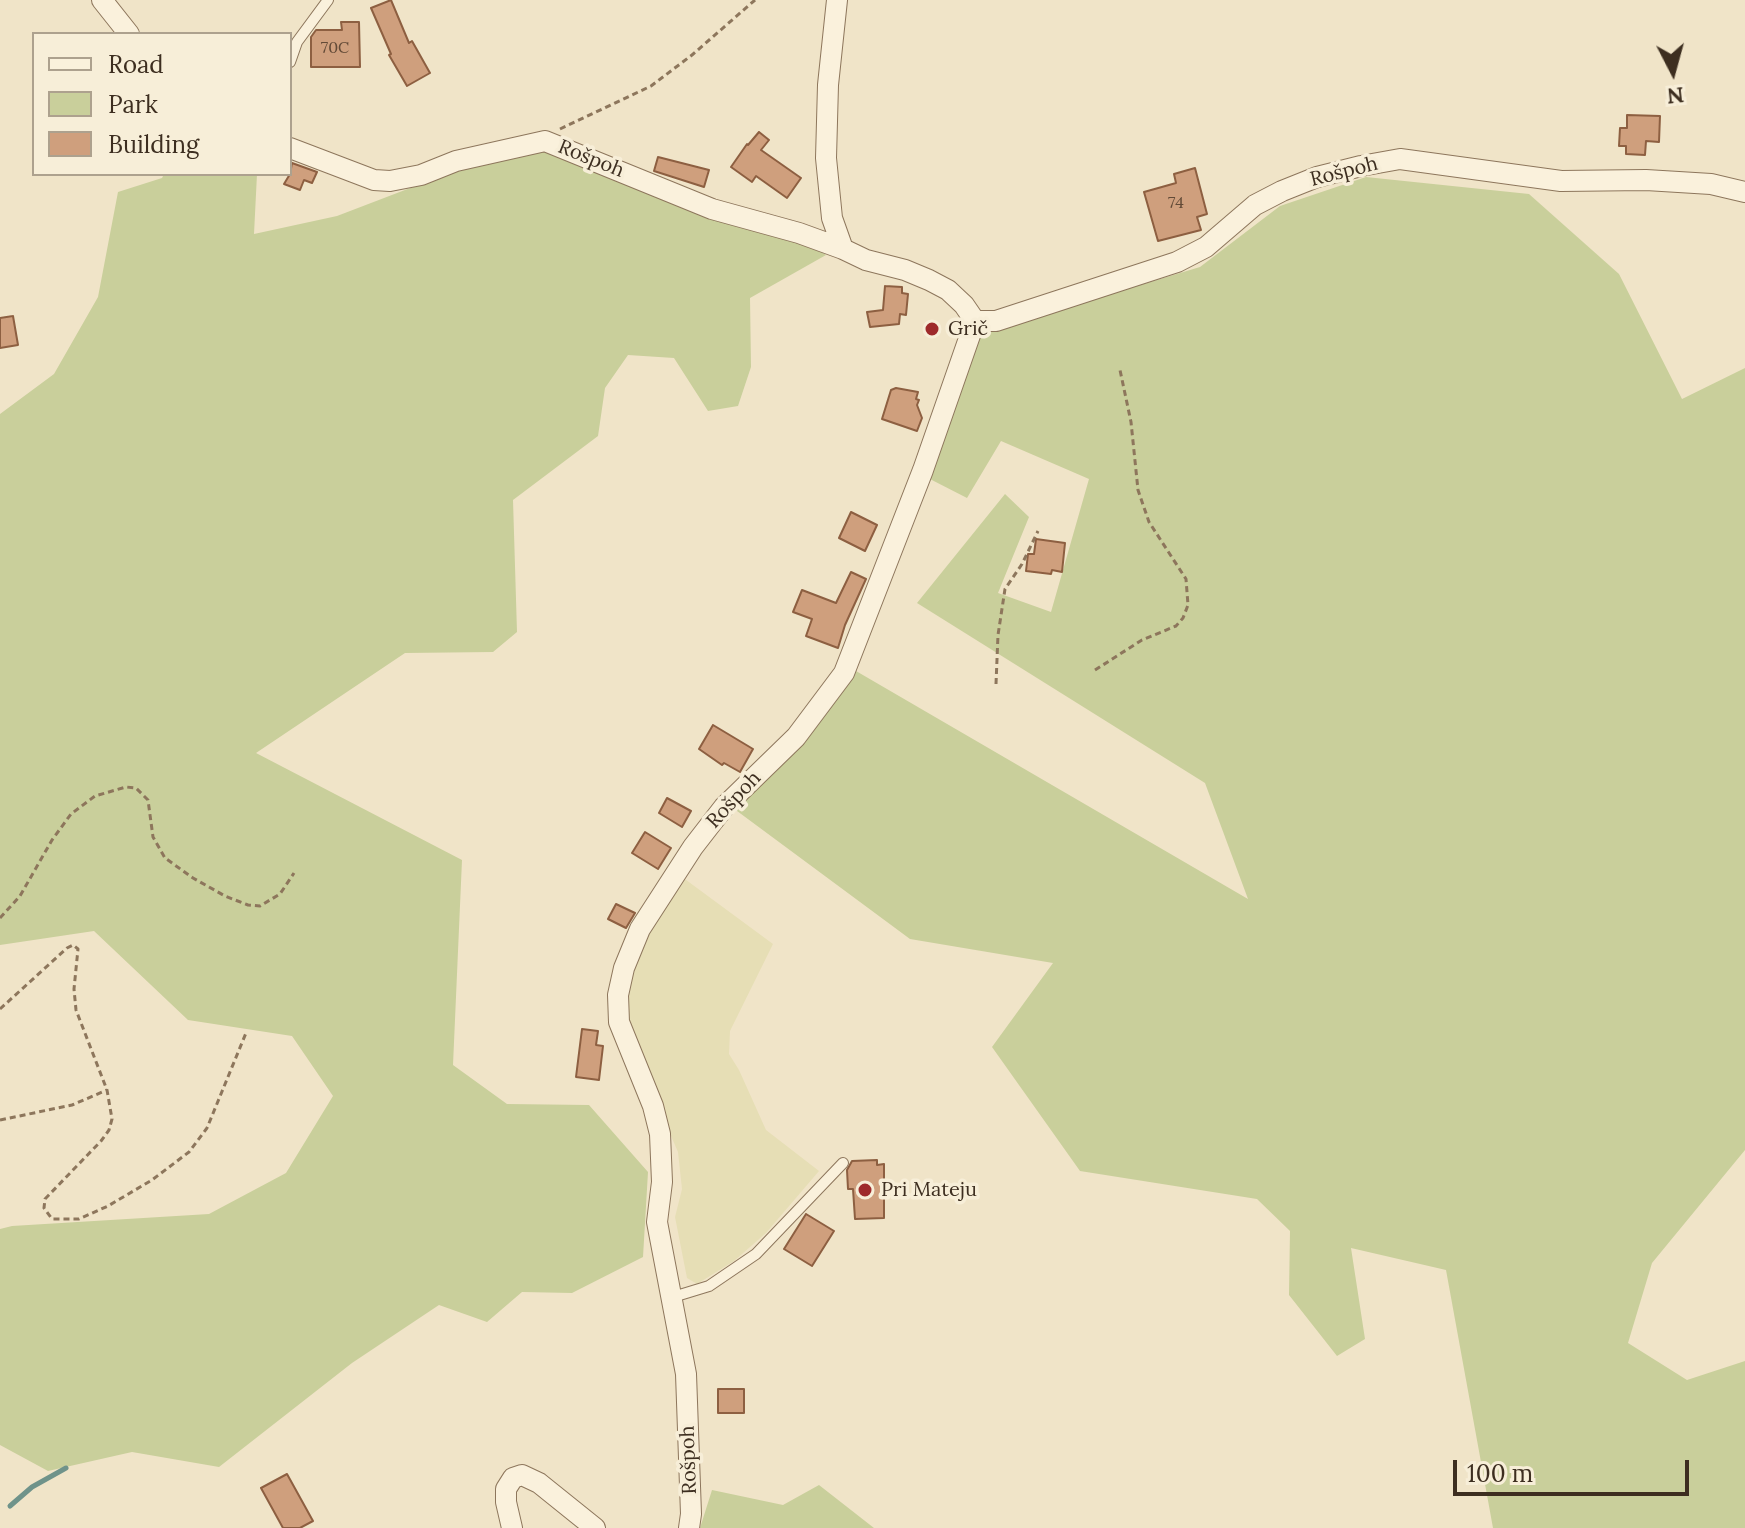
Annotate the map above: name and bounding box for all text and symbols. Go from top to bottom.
legend [32,32,292,176]
north arrow [1633,32,1713,112]
house number: 70C [321,38,349,58]
text: Road [108,49,164,80]
text: N [1666,81,1685,111]
text: Park [108,89,158,120]
text: Building [108,129,199,160]
street label: Rošpoh [555,135,627,183]
street label: Rošpoh [1308,152,1380,192]
house number: 74 [1168,193,1184,213]
place label: Grič [948,317,988,341]
marker: Grič [923,320,941,338]
street label: Rošpoh [702,767,766,833]
place label: Pri Mateju [881,1178,977,1202]
marker: Pri Mateju [856,1181,874,1199]
street label: Rošpoh [676,1425,702,1495]
scale bar [1457,1444,1693,1494]
text: 100 m [1467,1458,1533,1489]

